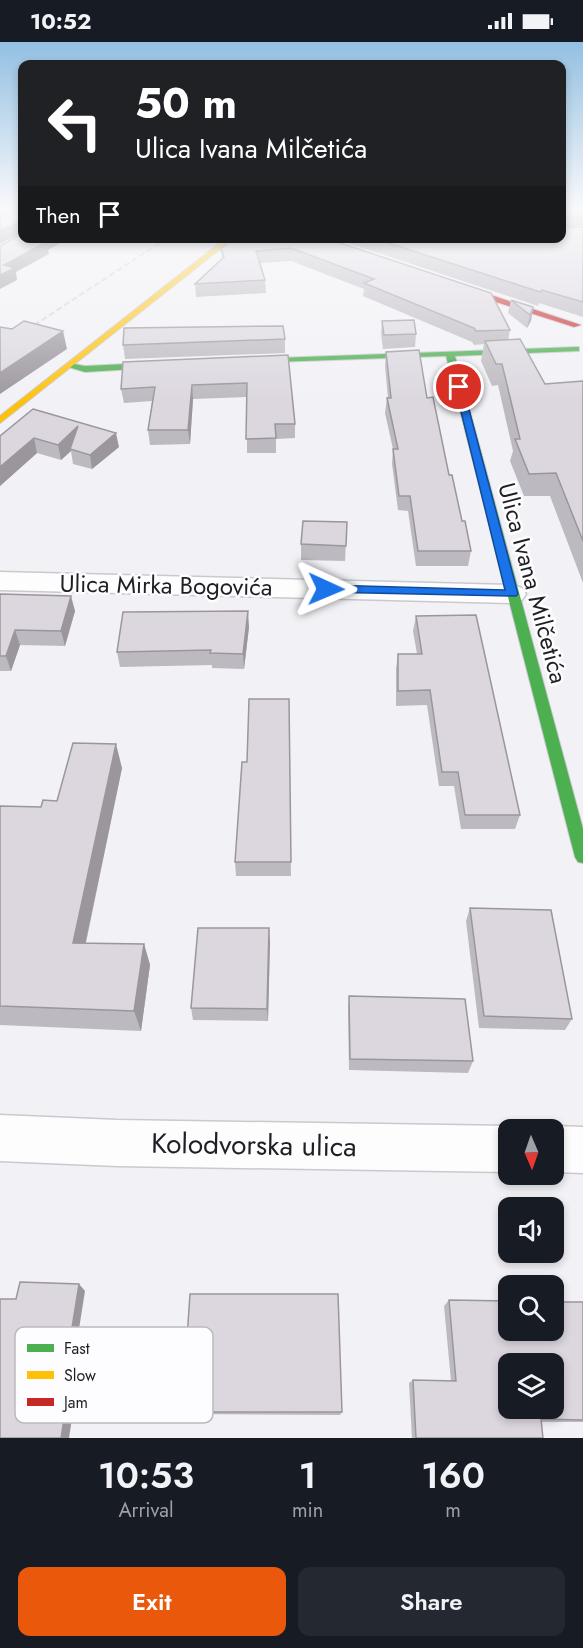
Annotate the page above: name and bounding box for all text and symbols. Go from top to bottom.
text: 10:52 [30,5,91,37]
text: 50 m [135,73,237,134]
icon: left [36,84,114,162]
text: Ulica Ivana Milčetića [135,129,367,168]
icon: arrive [93,198,126,231]
text: Then [36,199,81,231]
pin [433,361,484,412]
icon: arrive [442,370,475,403]
street label: Ulica Ivana Milčetića [489,479,577,687]
position arrow [294,557,358,621]
street label: Ulica Mirka Bogovića [59,566,273,604]
north arrow [498,1119,564,1185]
map controls [498,1119,564,1419]
street label: Kolodvorska ulica [151,1123,357,1167]
button: sound [498,1197,564,1263]
button: search [498,1275,564,1341]
legend [15,1327,213,1423]
text: Fast [64,1337,90,1360]
button: layers [498,1353,564,1419]
text: Slow [64,1364,96,1387]
text: Jam [62,1391,88,1414]
text: 10:53 [98,1449,194,1501]
text: 1 [299,1449,316,1501]
text: 160 [421,1449,485,1501]
text: Arrival [118,1496,174,1525]
text: min [292,1496,323,1525]
text: m [445,1496,461,1525]
button: Exit [18,1567,286,1636]
button: Share [298,1567,565,1636]

